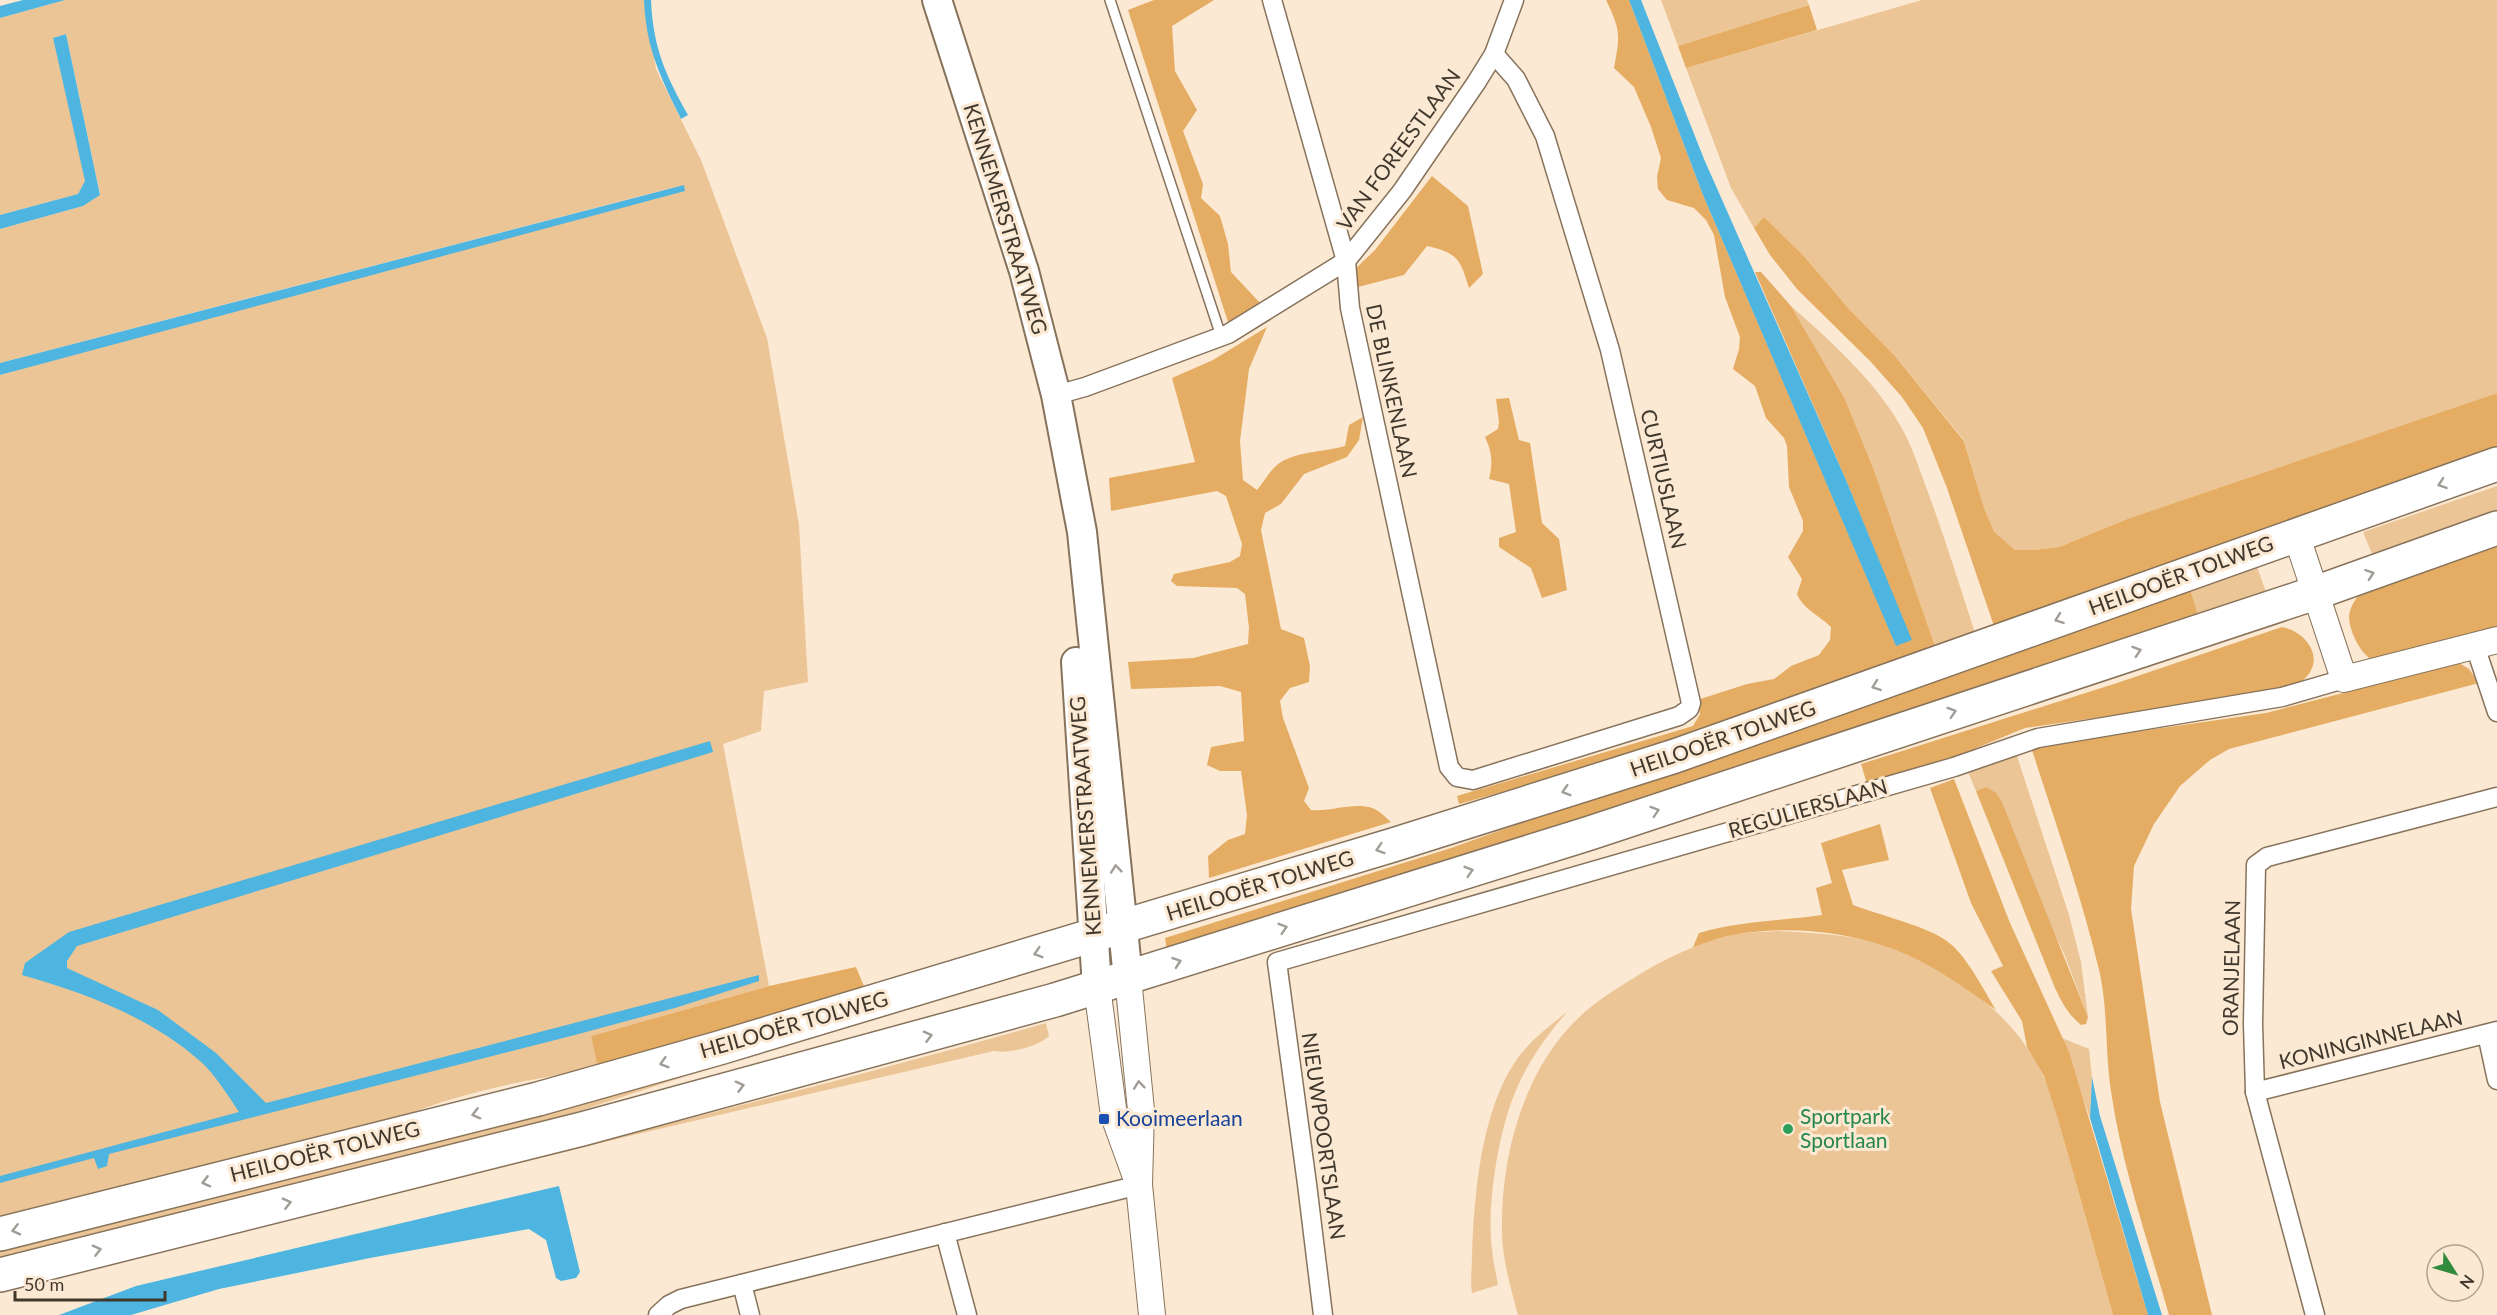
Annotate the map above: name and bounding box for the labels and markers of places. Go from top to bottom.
place label: Sportpark Sportlaan [1800,1103,1891,1152]
place label: Kooimeerlaan [1116,1105,1243,1130]
marker: Kooimeerlaan [1097,1112,1111,1126]
marker: Sportpark Sportlaan [1781,1122,1795,1136]

